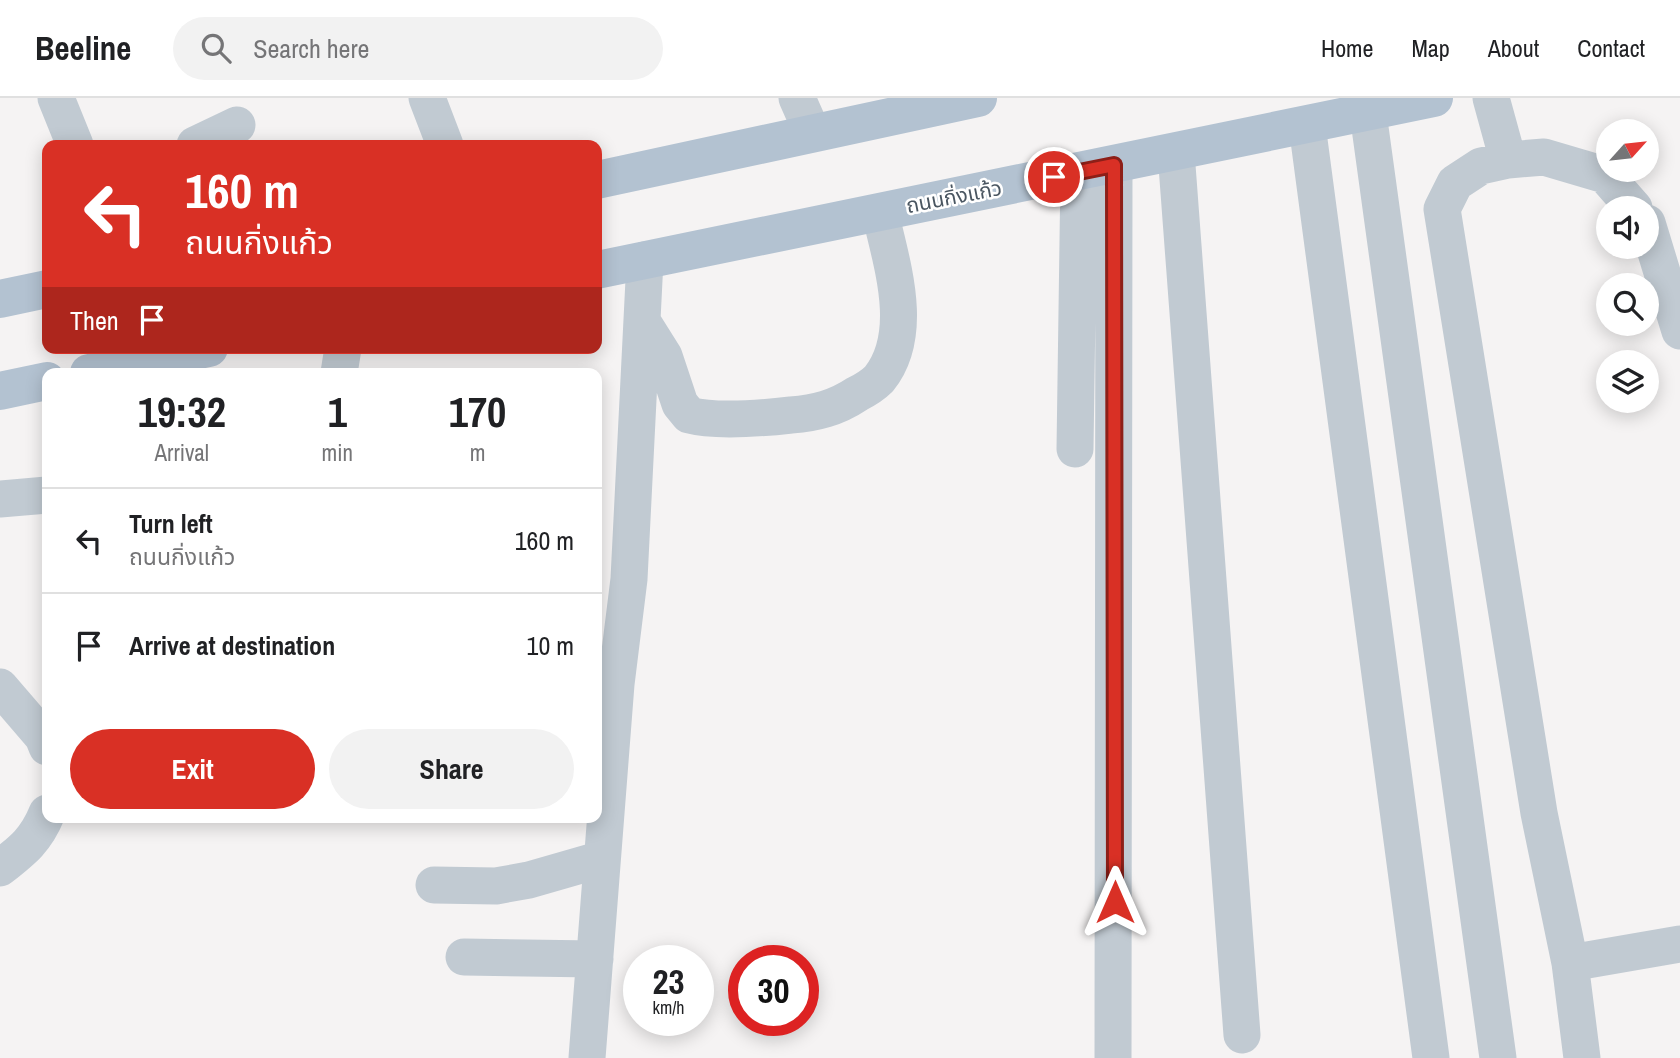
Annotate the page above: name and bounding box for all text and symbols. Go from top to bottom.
search box [173,17,663,80]
text: Beeline [35,26,131,70]
icon: search [197,29,235,67]
text: Search here [253,31,369,66]
text: Home [1321,32,1373,64]
text: Map [1411,32,1450,64]
text: About [1488,32,1539,64]
text: Contact [1577,32,1645,64]
north arrow [1596,119,1659,182]
map controls [1596,119,1659,413]
pin [1024,147,1084,207]
text: 160 m [185,157,299,223]
icon: arrive [1035,158,1073,196]
icon: left [70,168,161,259]
street label: ถนนกิ่งแก้ว [903,173,1004,220]
button: sound [1596,196,1659,259]
text: ถนนกิ่งแก้ว [185,221,333,264]
button: search [1596,273,1659,336]
icon: arrive [133,301,171,339]
text: Then [70,303,119,338]
button: layers [1596,350,1659,413]
text: 19:32 [138,384,226,440]
text: 1 [328,384,347,440]
text: 170 [449,384,506,440]
text: Arrival [155,437,209,468]
text: min [322,437,353,468]
text: m [470,437,485,468]
text: Turn left [129,506,213,541]
icon: left [70,522,108,560]
text: 160 m [515,523,574,558]
text: ถนนกิ่งแก้ว [129,541,235,572]
icon: arrive [70,627,108,665]
text: Arrive at destination [129,628,335,663]
text: 10 m [527,628,574,663]
button: Exit [70,729,315,809]
button: Share [329,729,574,809]
position arrow [1078,865,1152,939]
speed limit sign: 30 [728,945,819,1036]
text: 23 [653,958,684,1005]
text: km/h [653,995,685,1020]

